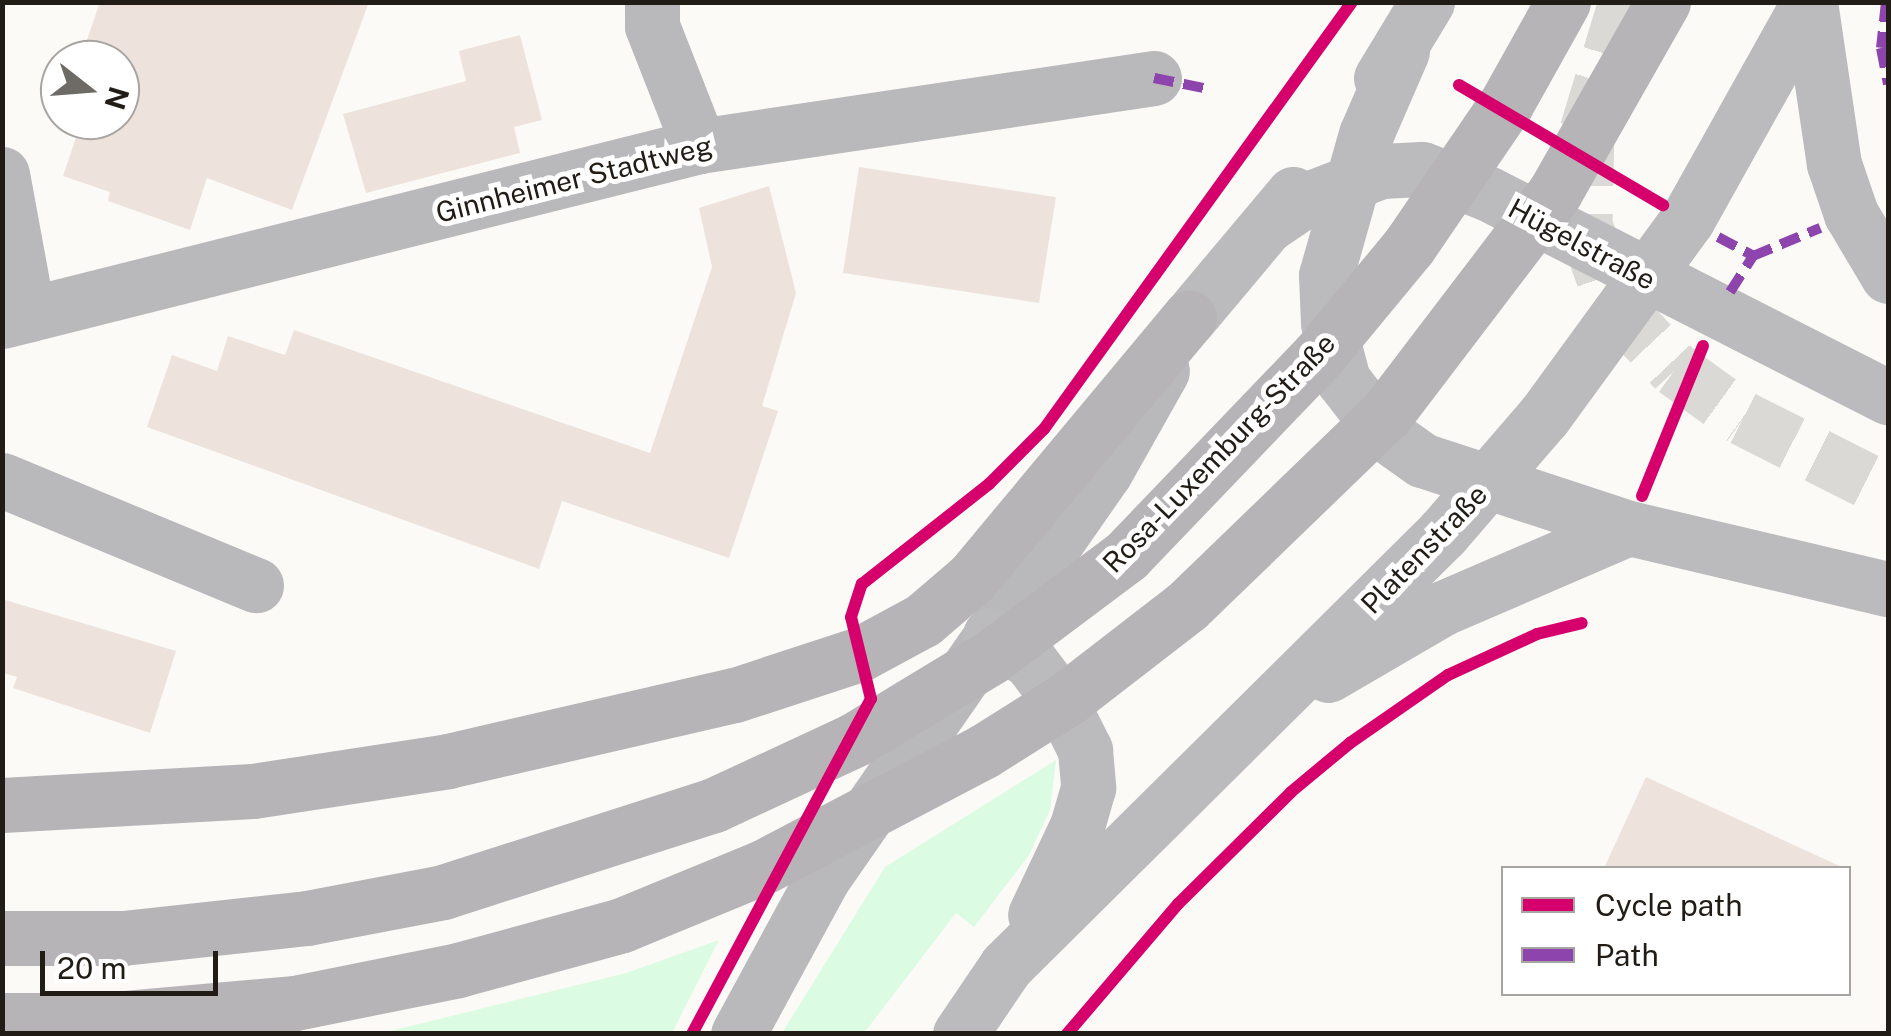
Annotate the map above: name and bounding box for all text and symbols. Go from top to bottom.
north arrow [40,40,140,140]
text: N [98,83,136,114]
street label: Ginnheimer Stadtweg [432,128,716,230]
street label: Hügelstraße [1503,191,1661,297]
street label: Rosa-Luxemburg-Straße [1096,326,1342,580]
street label: Platenstraße [1354,477,1494,621]
legend [1501,866,1851,996]
text: Cycle path [1595,887,1743,923]
scale bar [45,931,222,993]
text: Path [1595,937,1659,973]
text: 20 m [57,950,126,986]

